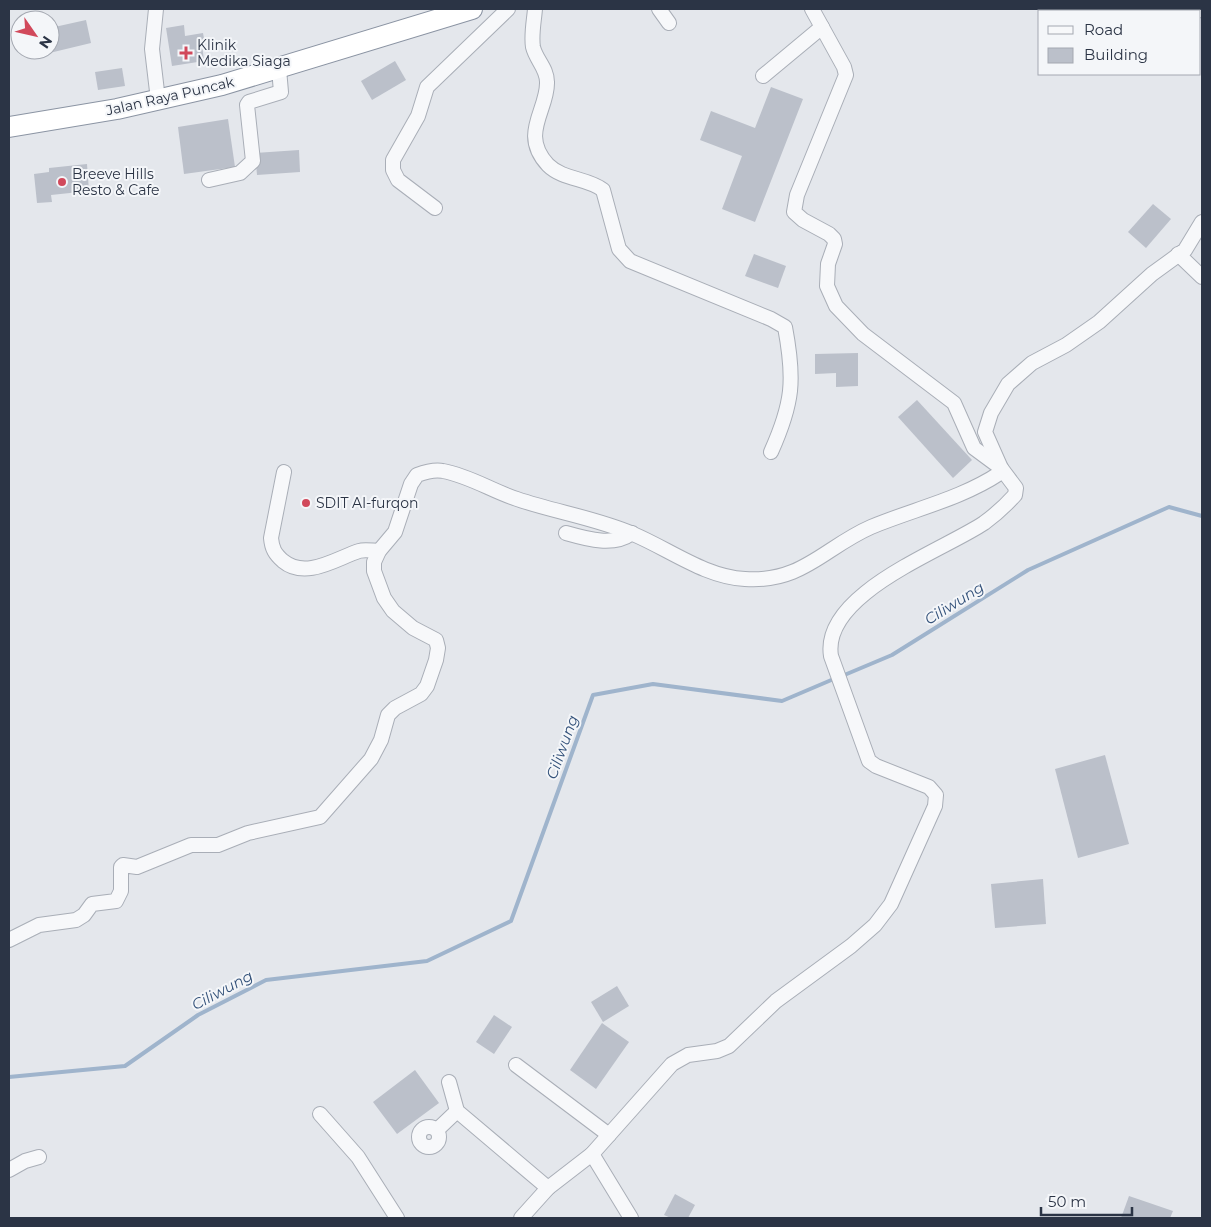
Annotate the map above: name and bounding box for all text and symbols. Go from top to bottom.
north arrow [10,10,60,60]
legend [1038,10,1201,75]
text: Road [1084,20,1123,39]
text: N [35,33,56,52]
place label: Klinik Medika Siaga [197,36,291,70]
text: Building [1084,45,1148,64]
marker: Klinik Medika Siaga [179,46,193,60]
street label: Jalan Raya Puncak [103,72,237,120]
place label: Breeve Hills Resto & Cafe [72,165,159,199]
marker: Breeve Hills Resto & Cafe [56,176,68,188]
place label: SDIT Al-furqon [316,494,419,512]
marker: SDIT Al-furqon [300,497,312,509]
water label: Ciliwung [921,577,987,629]
water label: Ciliwung [542,712,582,782]
water label: Ciliwung [188,966,256,1014]
scale bar [1041,1184,1132,1216]
text: 50 m [1048,1192,1086,1211]

